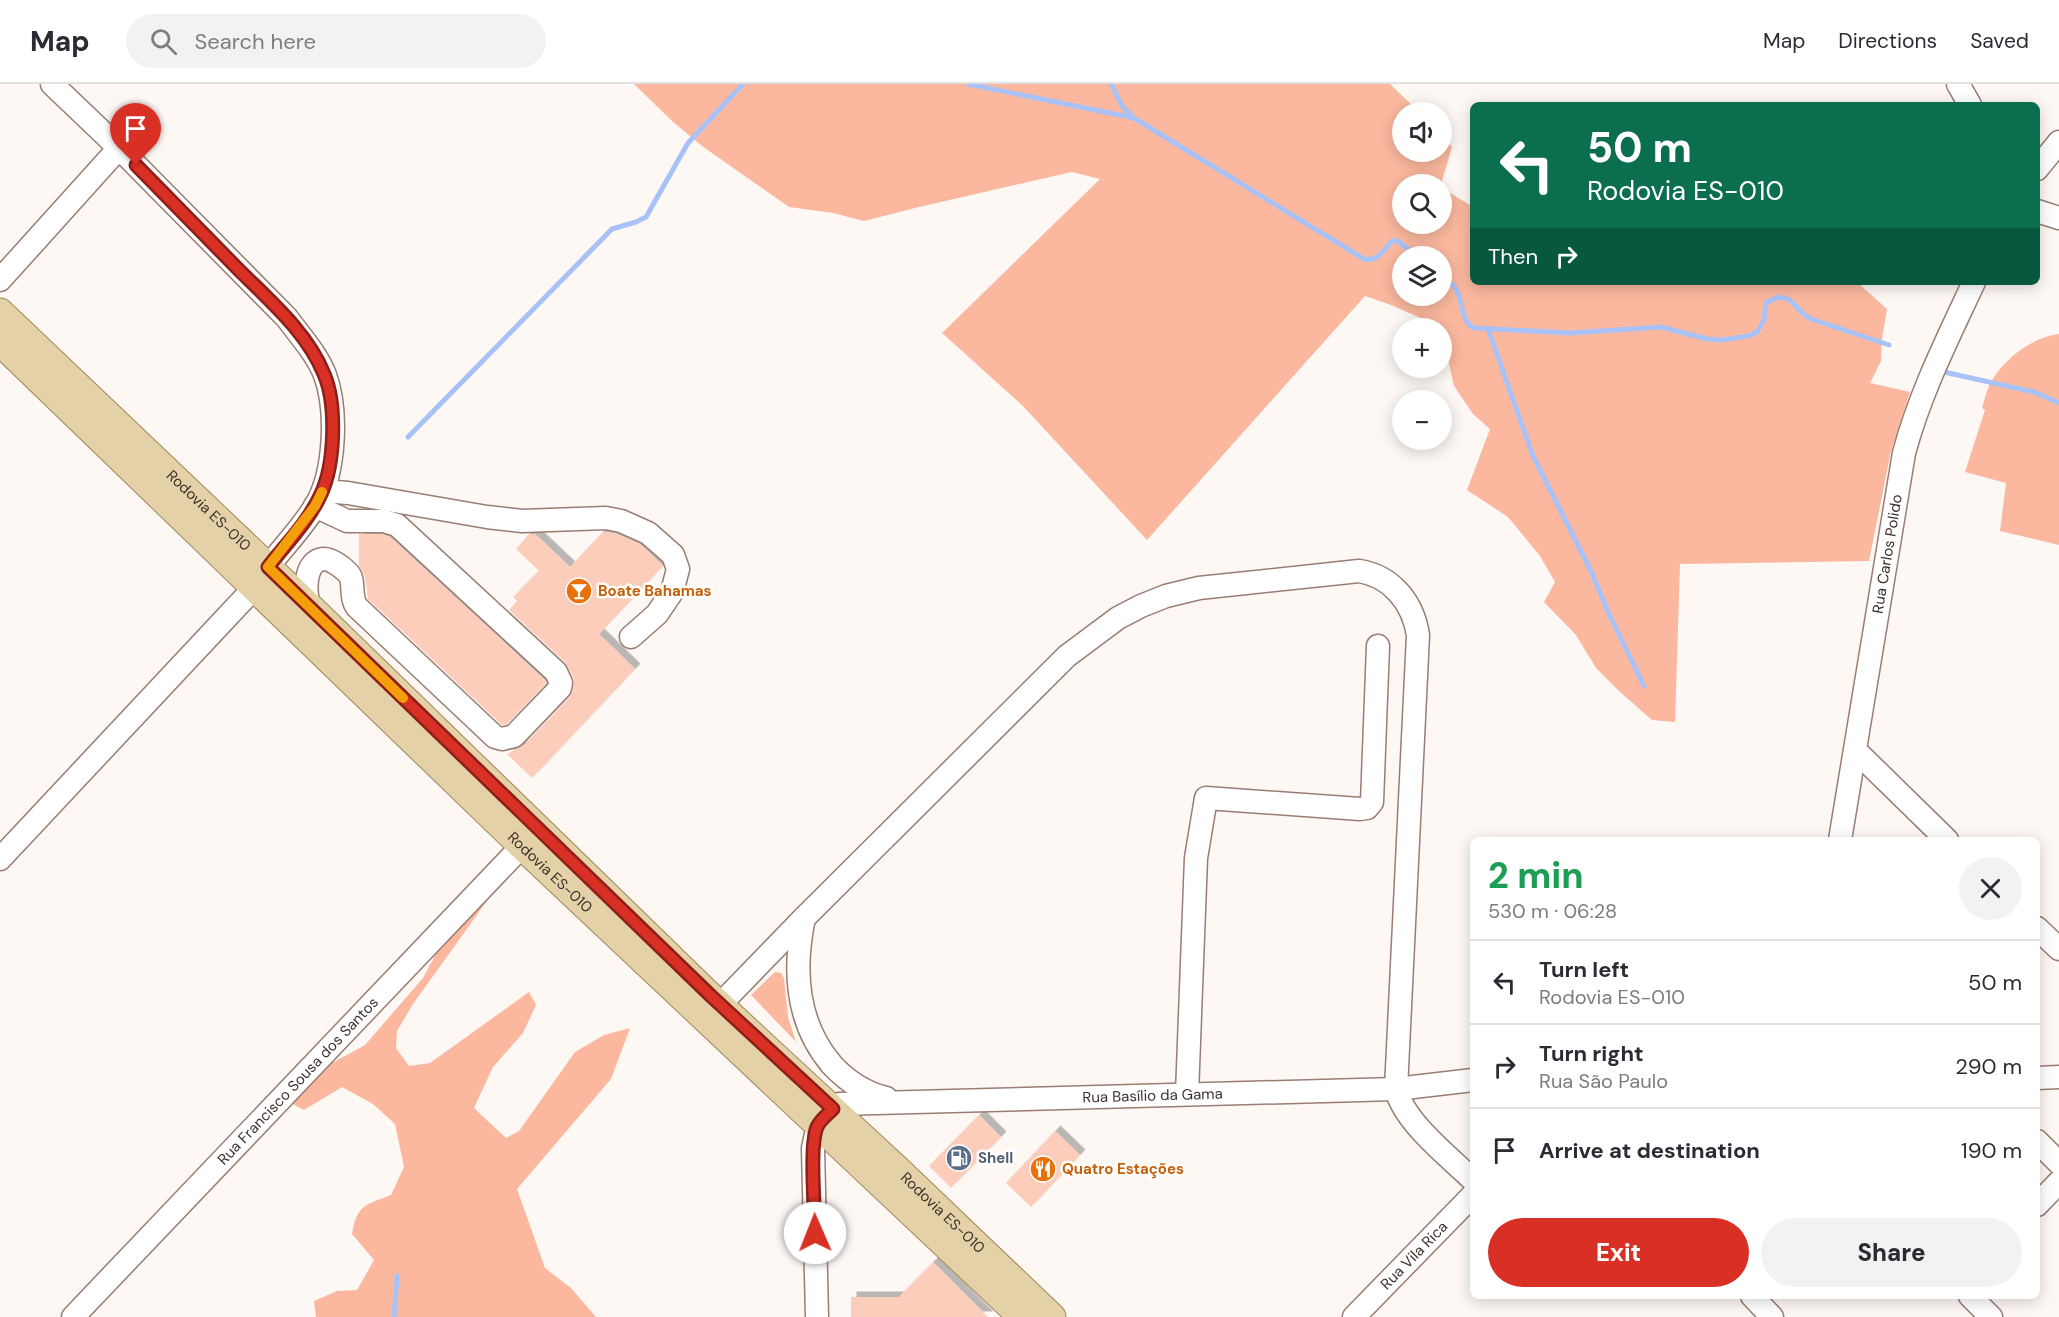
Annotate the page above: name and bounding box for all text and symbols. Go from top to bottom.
search box [126,14,546,68]
text: Map [30,23,90,60]
icon: search [147,25,180,58]
text: Search here [195,27,316,56]
text: Map [1763,27,1805,55]
text: Directions [1838,27,1937,55]
text: Saved [1970,27,2029,55]
map controls [1392,102,1452,450]
button: sound [1392,102,1452,162]
pin [110,103,161,165]
icon: arrive [119,112,152,145]
text: 50 m [1587,120,1692,175]
icon: left [1488,126,1566,204]
text: Rodovia ES-010 [1587,173,1784,208]
button: search [1392,174,1452,234]
icon: right [1550,240,1583,273]
text: Then [1488,242,1538,271]
button: layers [1392,246,1452,306]
button: + [1392,318,1452,378]
button: − [1392,390,1452,450]
street label: Rodovia ES-010 [162,466,255,556]
street label: Rua Carlos Polido [1868,493,1907,615]
bar icon: Boate Bahamas [564,576,594,606]
place label: Boate Bahamas [598,581,712,601]
street label: Rodovia ES-010 [503,827,597,917]
text: 2 min [1488,852,1584,899]
button: close [1959,857,2022,920]
text: 530 m · 06:28 [1488,898,1617,924]
text: Turn left [1539,955,1629,984]
icon: left [1488,966,1521,999]
text: 50 m [1968,968,2022,997]
text: Rodovia ES-010 [1539,984,1685,1010]
street label: Rua Francisco Sousa dos Santos [213,993,383,1169]
text: Turn right [1539,1039,1644,1068]
icon: right [1488,1050,1521,1083]
text: 290 m [1955,1052,2022,1081]
text: Rua São Paulo [1539,1068,1668,1094]
street label: Rua Basílio da Gama [1082,1084,1223,1107]
icon: arrive [1488,1134,1521,1167]
text: Arrive at destination [1539,1136,1760,1165]
text: 190 m [1961,1136,2022,1165]
fuel station icon: Shell [944,1143,974,1173]
place label: Shell [978,1148,1013,1168]
restaurant icon: Quatro Estações [1028,1154,1058,1184]
place label: Quatro Estações [1062,1159,1184,1179]
street label: Rodovia ES-010 [896,1168,989,1258]
position arrow [783,1201,847,1265]
street label: Rua Vila Rica [1376,1217,1452,1294]
button: Exit [1488,1218,1749,1287]
button: Share [1761,1218,2022,1287]

